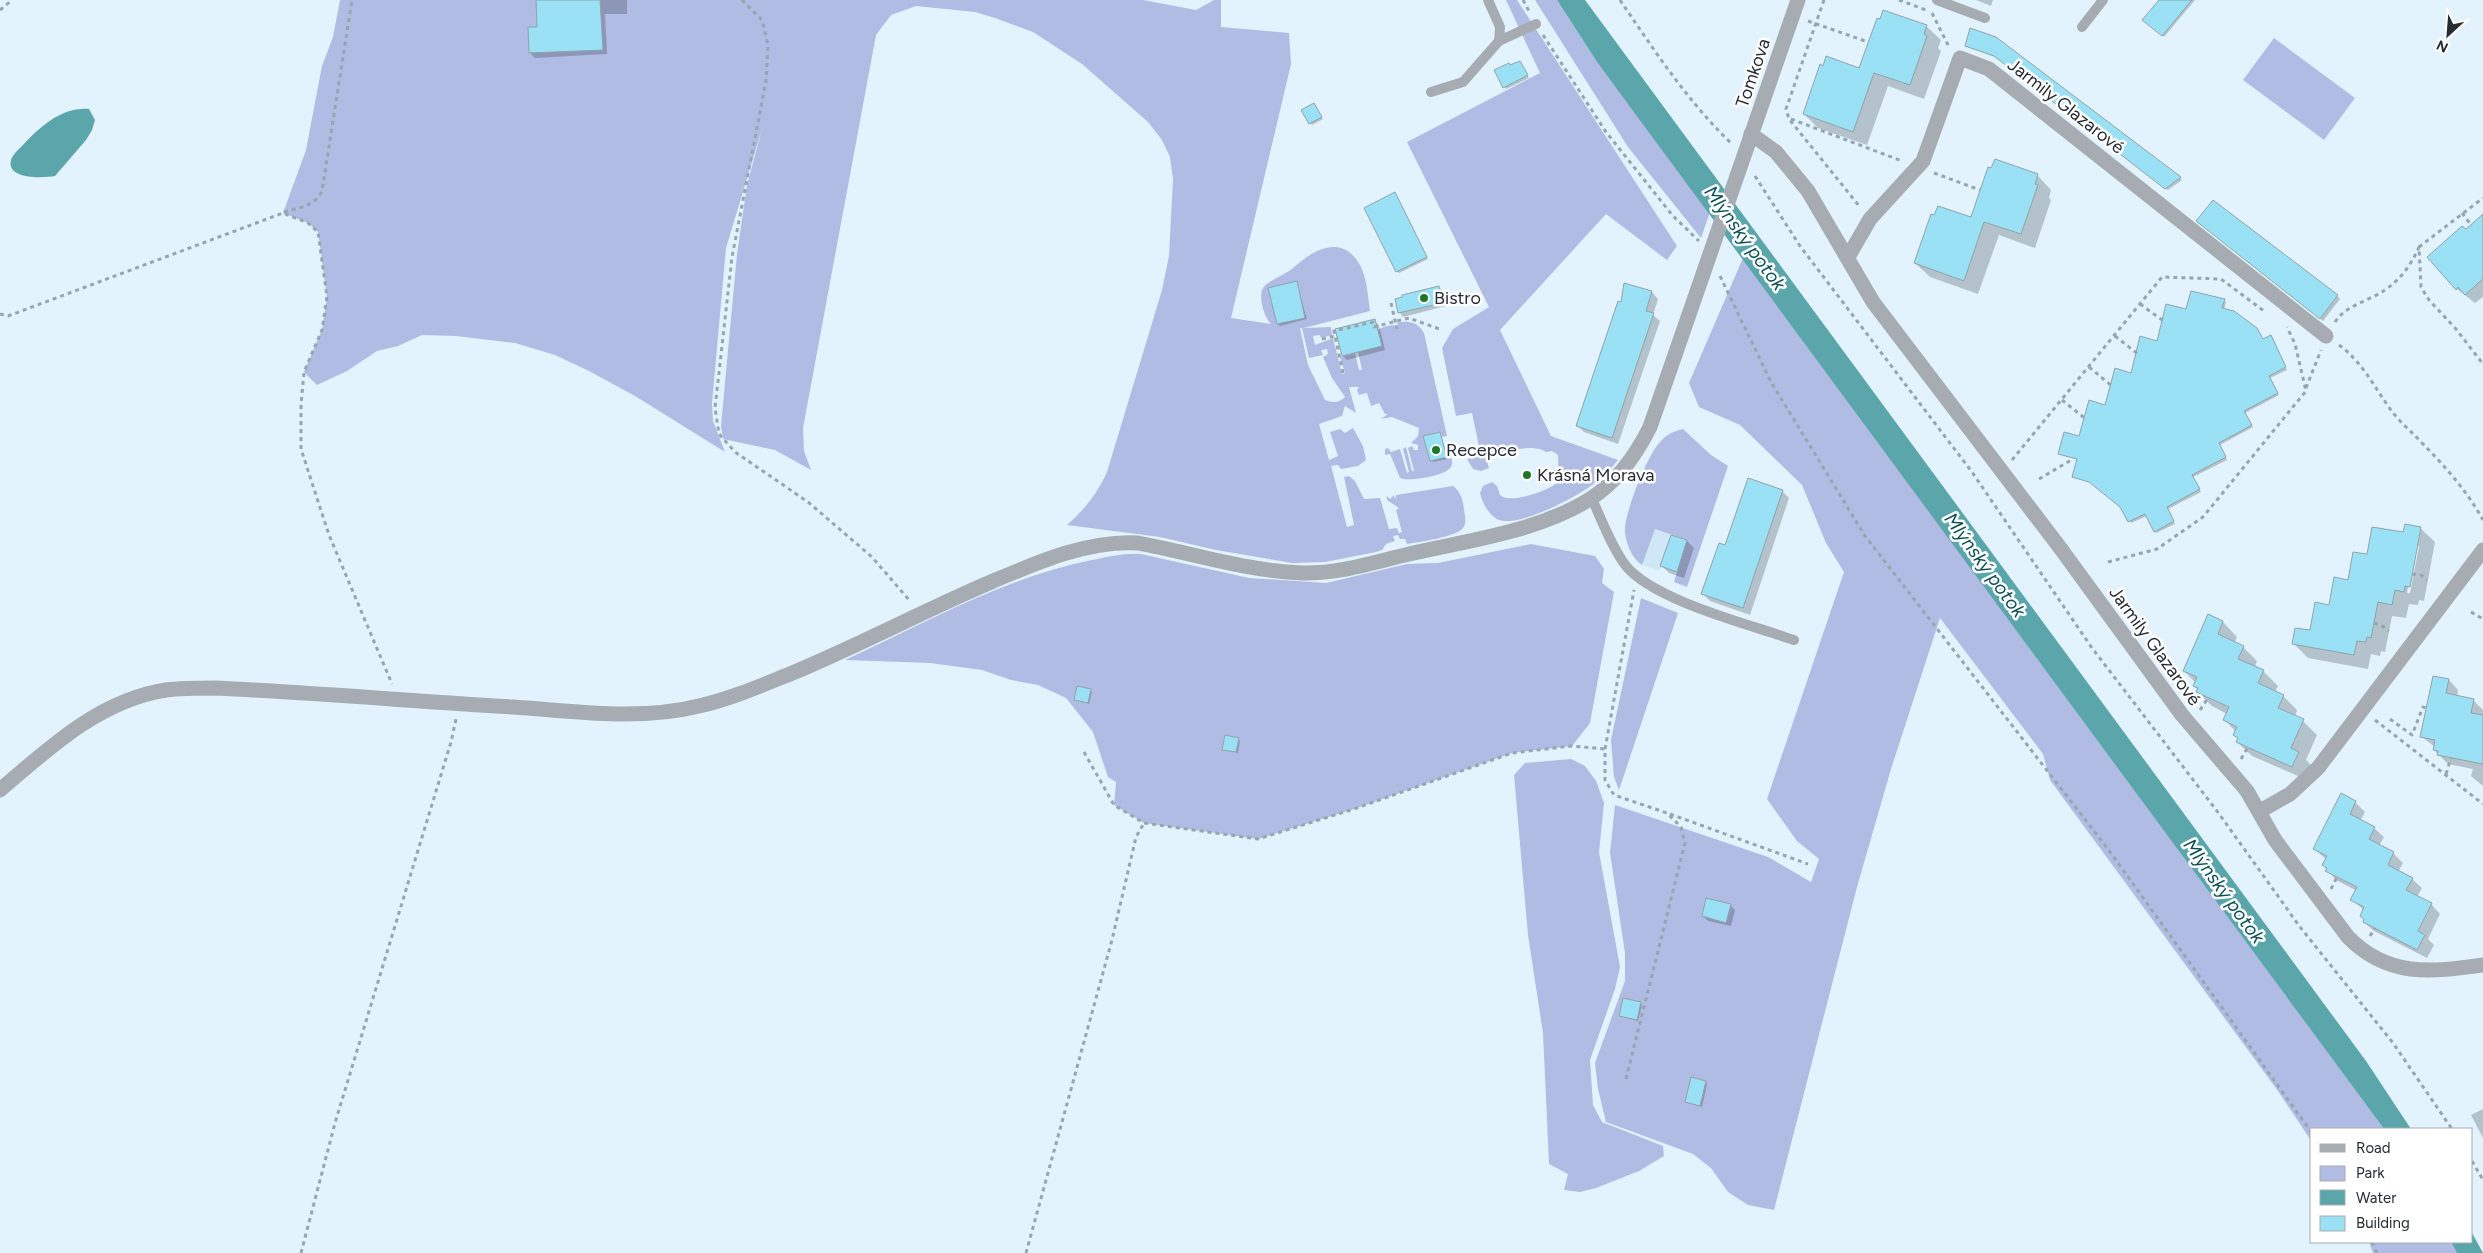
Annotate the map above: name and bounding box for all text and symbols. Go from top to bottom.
north arrow [2423,10,2473,60]
street label: Tomkova [1731,36,1775,110]
text: N [2434,36,2451,56]
street label: Jarmily Glazarové [2003,54,2129,158]
water label: Mlýnský potok [1699,181,1791,295]
place label: Bistro [1434,287,1481,309]
marker: Bistro [1418,292,1430,304]
place label: Recepce [1446,439,1517,461]
marker: Recepce [1430,444,1442,456]
place label: Krásná Morava [1537,464,1654,486]
marker: Krásná Morava [1521,469,1533,481]
water label: Mlýnský potok [1939,508,2031,622]
street label: Jarmily Glazarové [2104,582,2206,710]
water label: Mlýnský potok [2178,834,2270,948]
legend [2310,1128,2473,1243]
text: Road [2356,1139,2391,1157]
text: Park [2356,1164,2385,1182]
text: Water [2356,1189,2396,1207]
text: Building [2356,1214,2410,1232]

